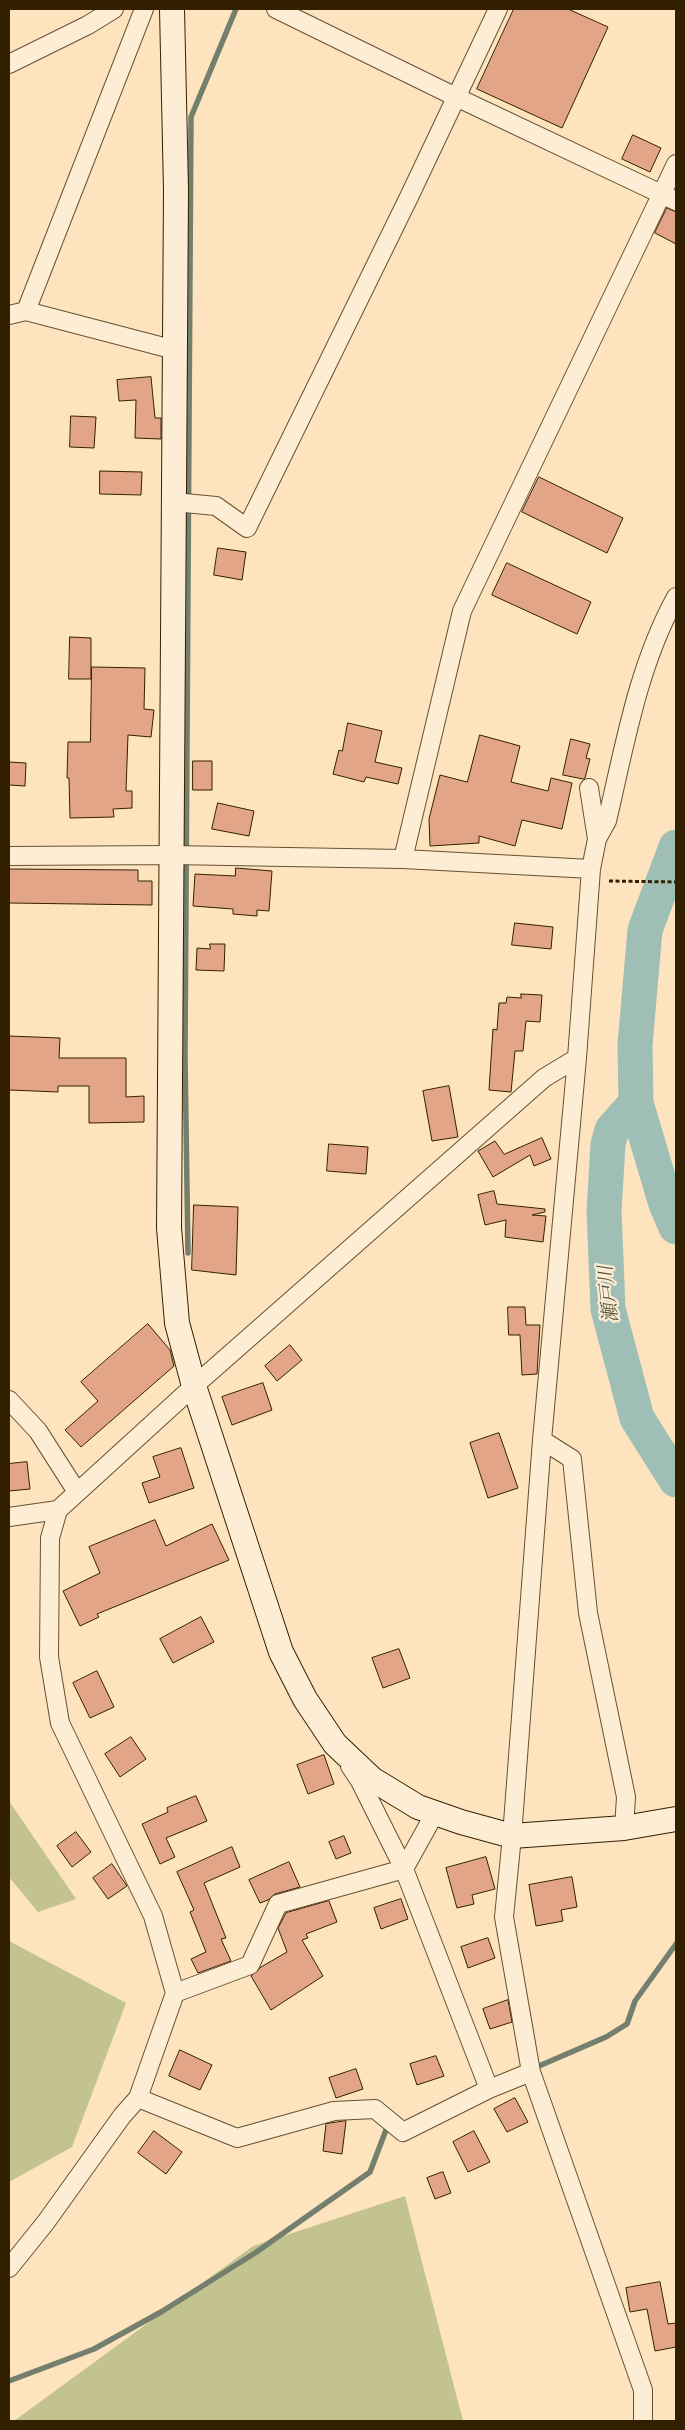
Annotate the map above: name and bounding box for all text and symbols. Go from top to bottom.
water label: 瀬戸川 [596,1264,624,1324]

